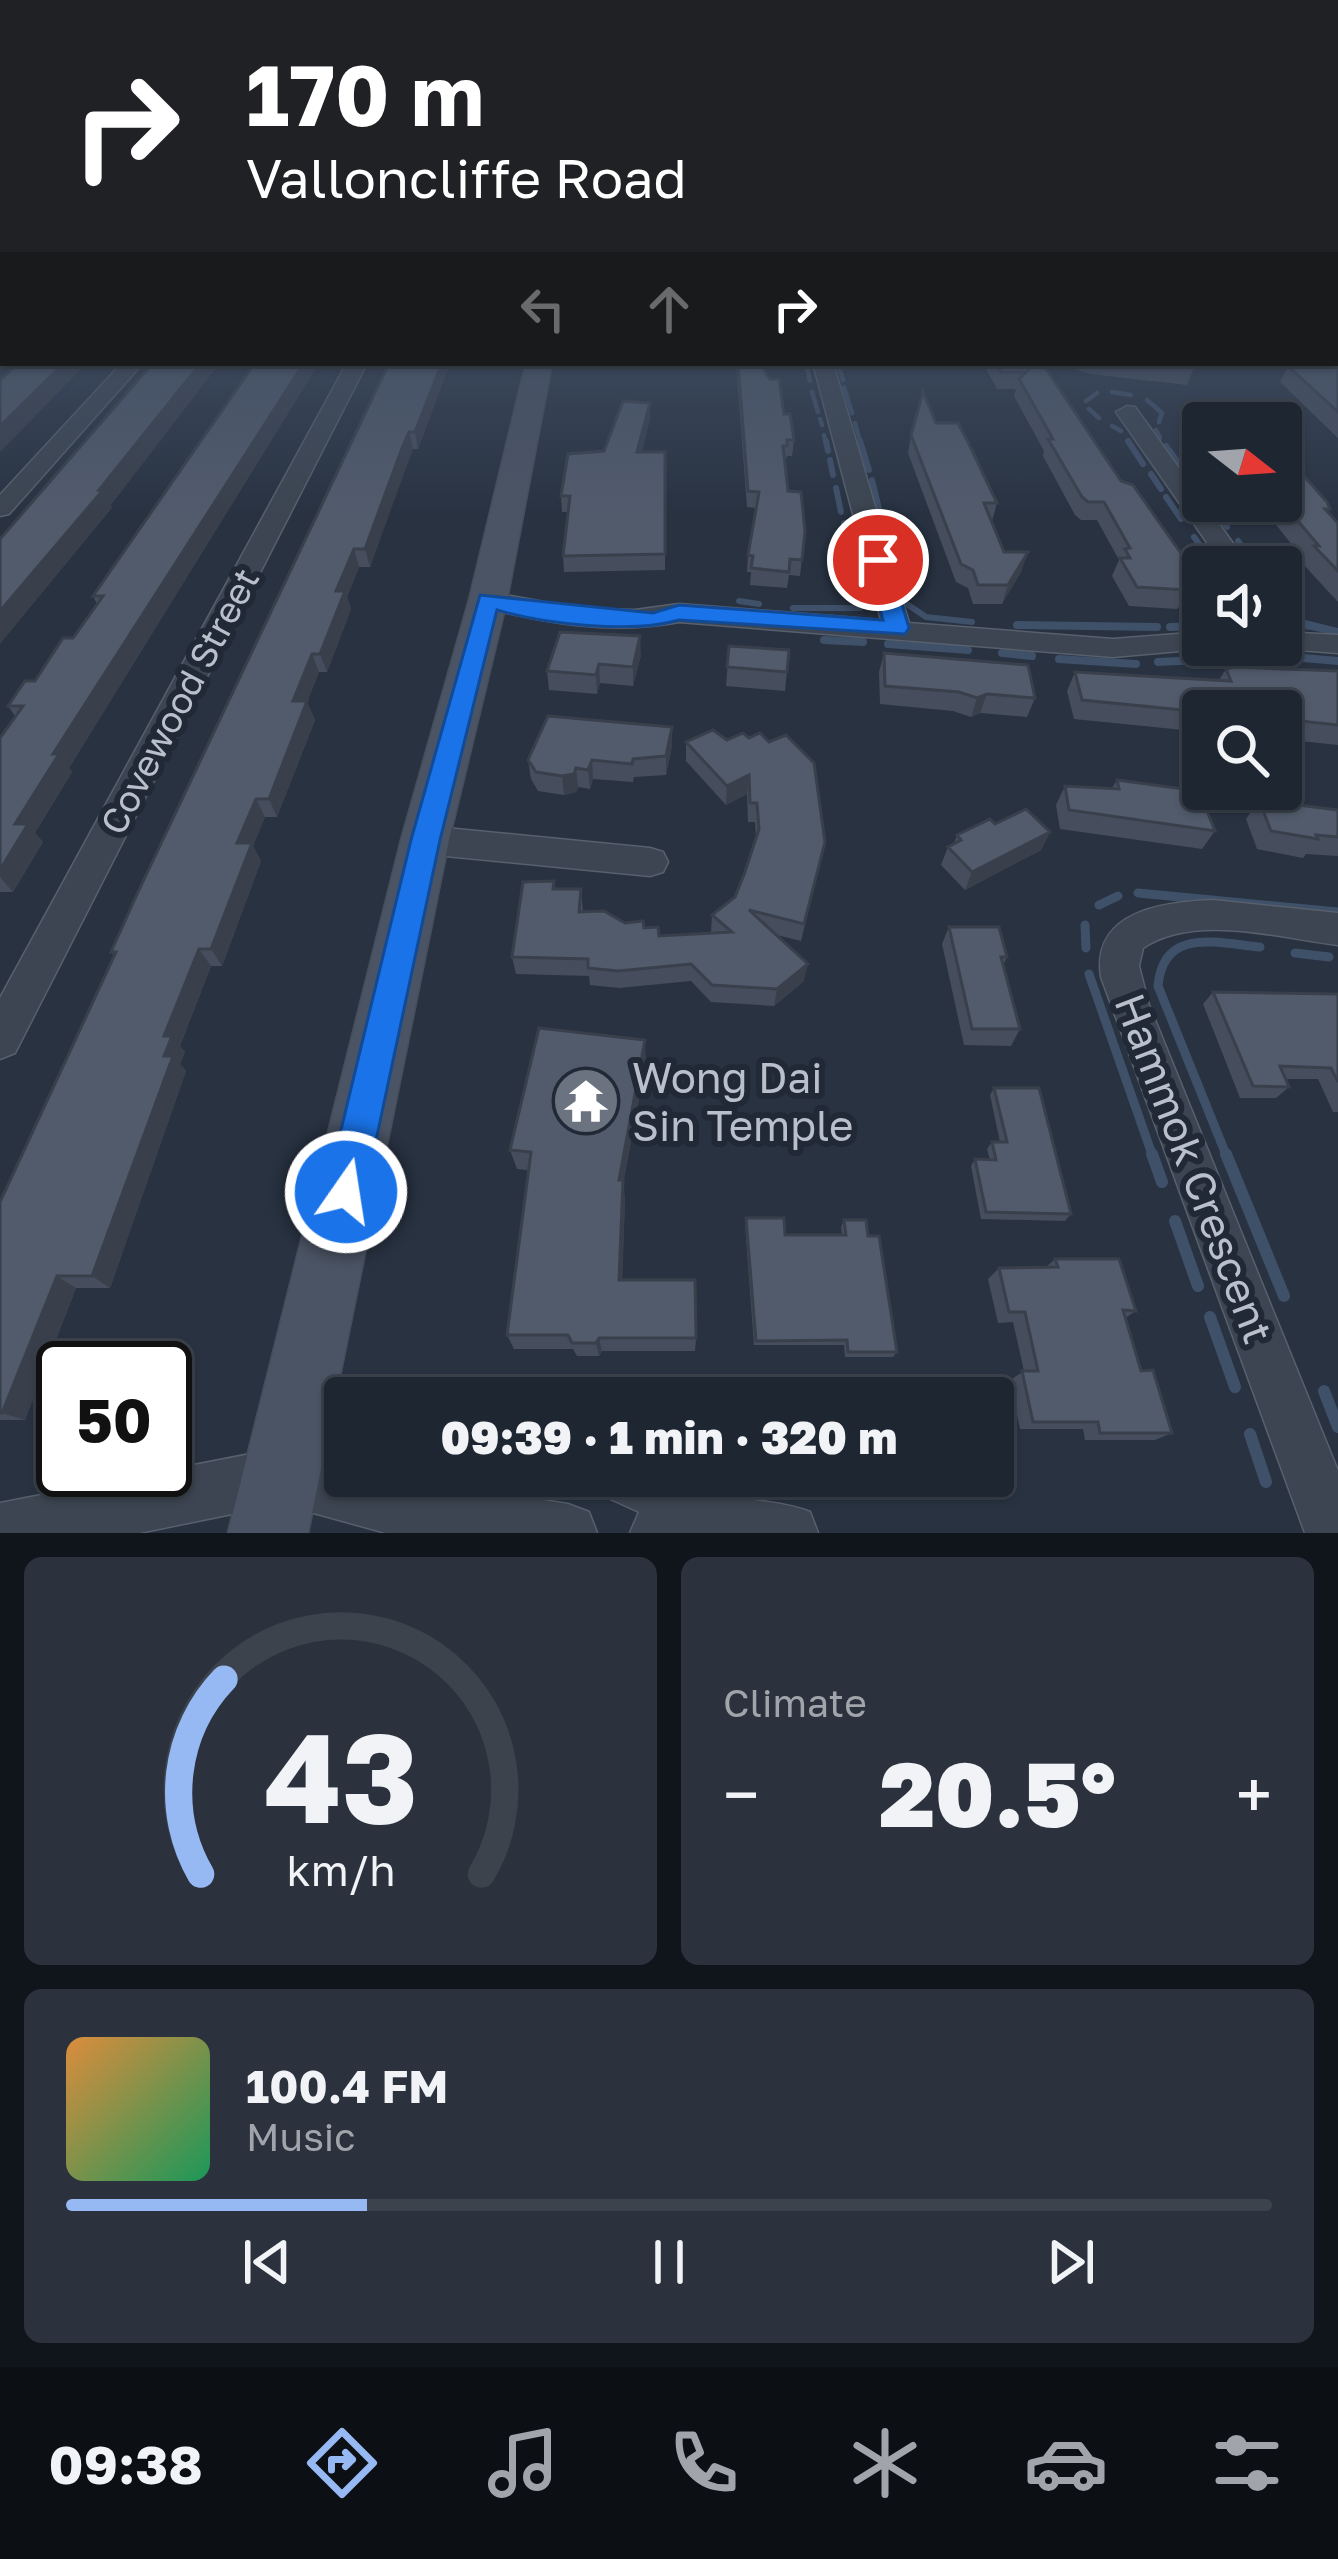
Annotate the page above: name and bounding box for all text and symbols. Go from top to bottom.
text: 170 m [246,44,484,144]
icon: right [48,48,204,204]
text: Valloncliffe Road [246,145,687,210]
icon: left [510,276,576,342]
icon: ahead [636,276,702,342]
icon: right [762,276,828,342]
north arrow [1182,402,1302,522]
map controls [1182,402,1302,810]
pin [827,509,929,611]
icon: arrive [845,527,911,593]
button: sound [1182,546,1302,666]
street label: Covewood Street [91,561,267,841]
button: search [1182,690,1302,810]
street label: Hammok Crescent [1105,986,1285,1350]
place label: Wong Dai Sin Temple [632,1052,853,1150]
temple icon: Wong Dai Sin Temple [551,1066,621,1136]
position arrow [283,1129,409,1255]
speed limit sign: 50 [36,1341,192,1497]
text: 09:39 · 1 min · 320 m [441,1410,897,1464]
text: Climate [723,1679,867,1726]
text: 43 [263,1701,418,1850]
text: 20.5° [879,1739,1116,1847]
text: − [723,1754,759,1834]
text: + [1236,1754,1272,1834]
text: km/h [286,1844,395,1895]
text: 100.4 FM [246,2059,448,2113]
text: Music [246,2113,356,2160]
icon: previous [234,2229,300,2295]
icon: pause [636,2229,702,2295]
icon: next [1038,2229,1104,2295]
icon: directions [300,2421,384,2505]
icon: music [481,2421,565,2505]
icon: phone [662,2421,746,2505]
icon: climate [843,2421,927,2505]
icon: car [1024,2421,1108,2505]
icon: filters [1205,2421,1289,2505]
text: 09:38 [49,2431,203,2496]

